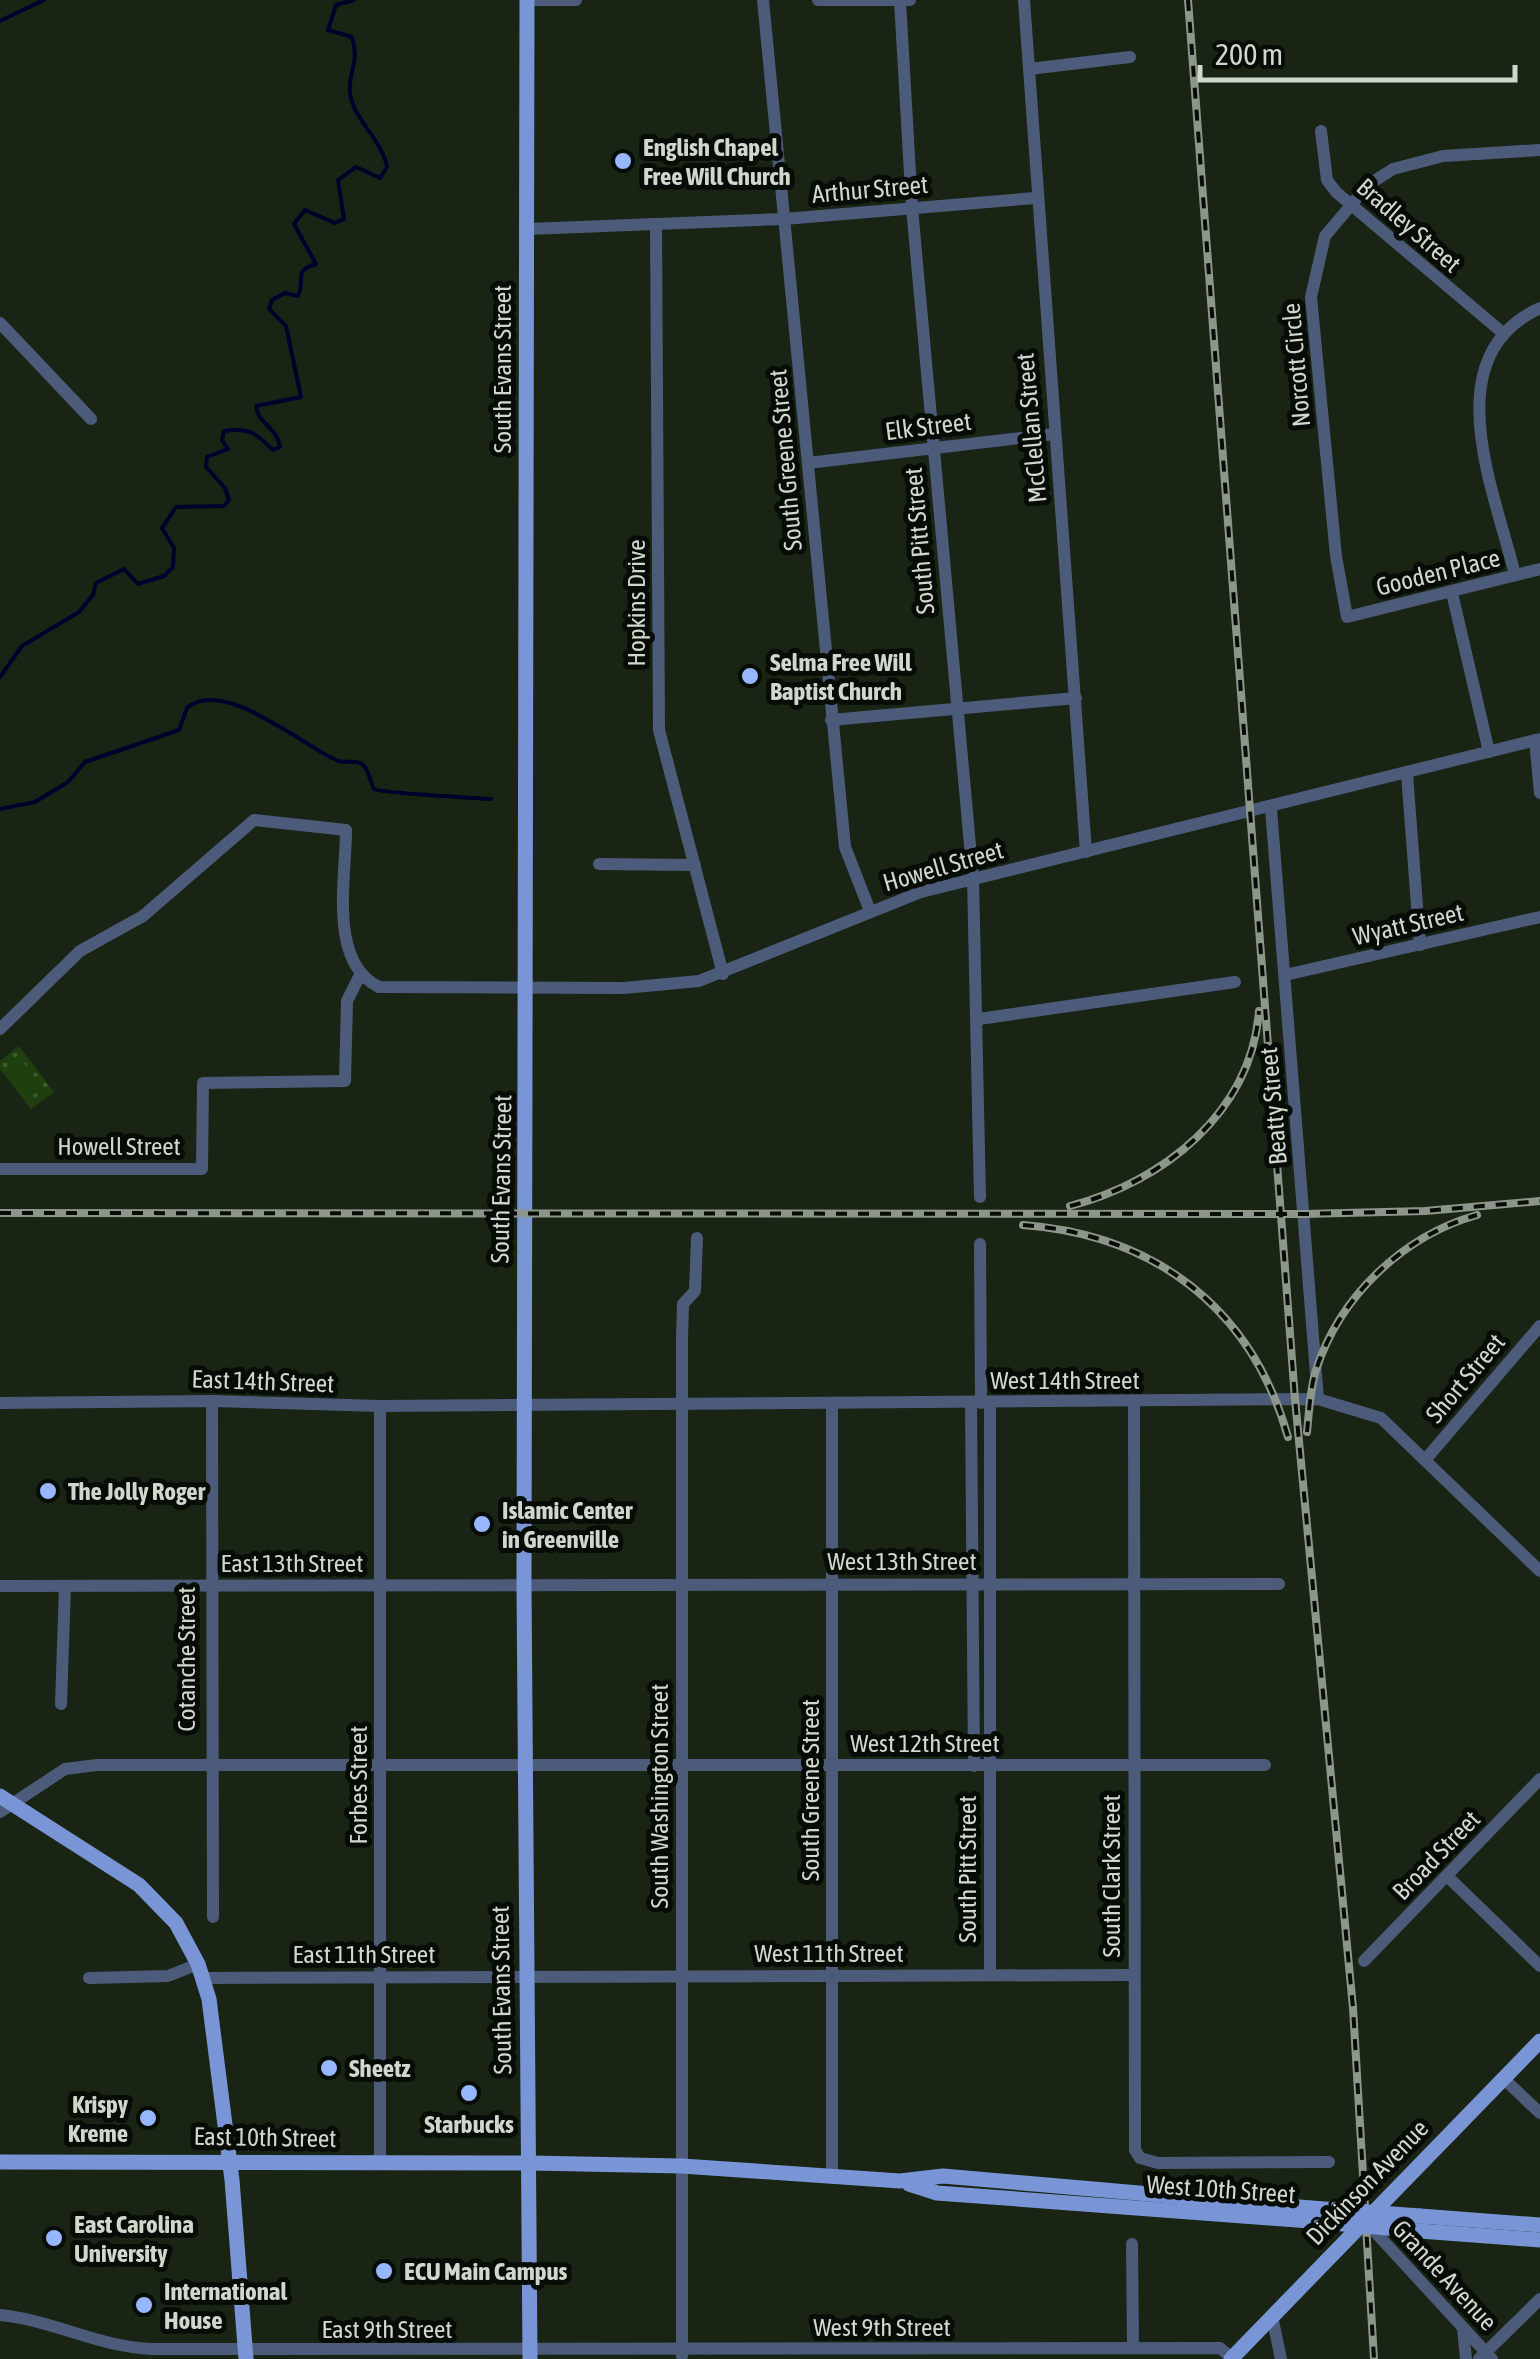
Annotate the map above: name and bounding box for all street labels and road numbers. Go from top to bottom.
street label: Arthur Street [811,170,929,208]
street label: Bradley Street [1351,172,1467,278]
street label: South Evans Street [488,285,516,453]
street label: Norcott Circle [1277,302,1315,428]
street label: McClellan Street [1011,352,1051,504]
street label: South Greene Street [763,368,807,552]
street label: Elk Street [883,407,973,445]
street label: South Pitt Street [899,466,939,616]
street label: Hopkins Drive [622,539,650,667]
street label: Gooden Place [1373,543,1503,601]
street label: Howell Street [880,836,1006,896]
street label: Wyatt Street [1350,898,1466,950]
street label: Beatty Street [1254,1046,1292,1166]
street label: South Evans Street [486,1094,516,1264]
street label: Howell Street [57,1132,181,1160]
street label: Short Street [1420,1328,1510,1428]
street label: East 14th Street [191,1365,335,1397]
street label: West 14th Street [990,1366,1140,1394]
street label: West 13th Street [827,1547,977,1575]
street label: East 13th Street [221,1549,363,1577]
street label: Cotanche Street [172,1587,200,1731]
street label: South Washington Street [645,1684,673,1908]
street label: South Greene Street [796,1699,824,1881]
street label: Forbes Street [344,1725,372,1845]
street label: West 12th Street [850,1729,1000,1757]
street label: South Clark Street [1097,1794,1125,1958]
street label: South Pitt Street [953,1795,981,1943]
street label: Broad Street [1387,1805,1485,1905]
street label: South Evans Street [486,1905,516,2075]
street label: West 11th Street [754,1939,904,1967]
street label: East 11th Street [293,1940,435,1968]
street label: Dickinson Avenue [1301,2114,1433,2250]
street label: East 10th Street [193,2122,337,2152]
street label: West 10th Street [1146,2170,1296,2208]
street label: Grande Avenue [1387,2214,1503,2336]
street label: West 9th Street [813,2313,951,2341]
street label: East 9th Street [321,2315,453,2343]

